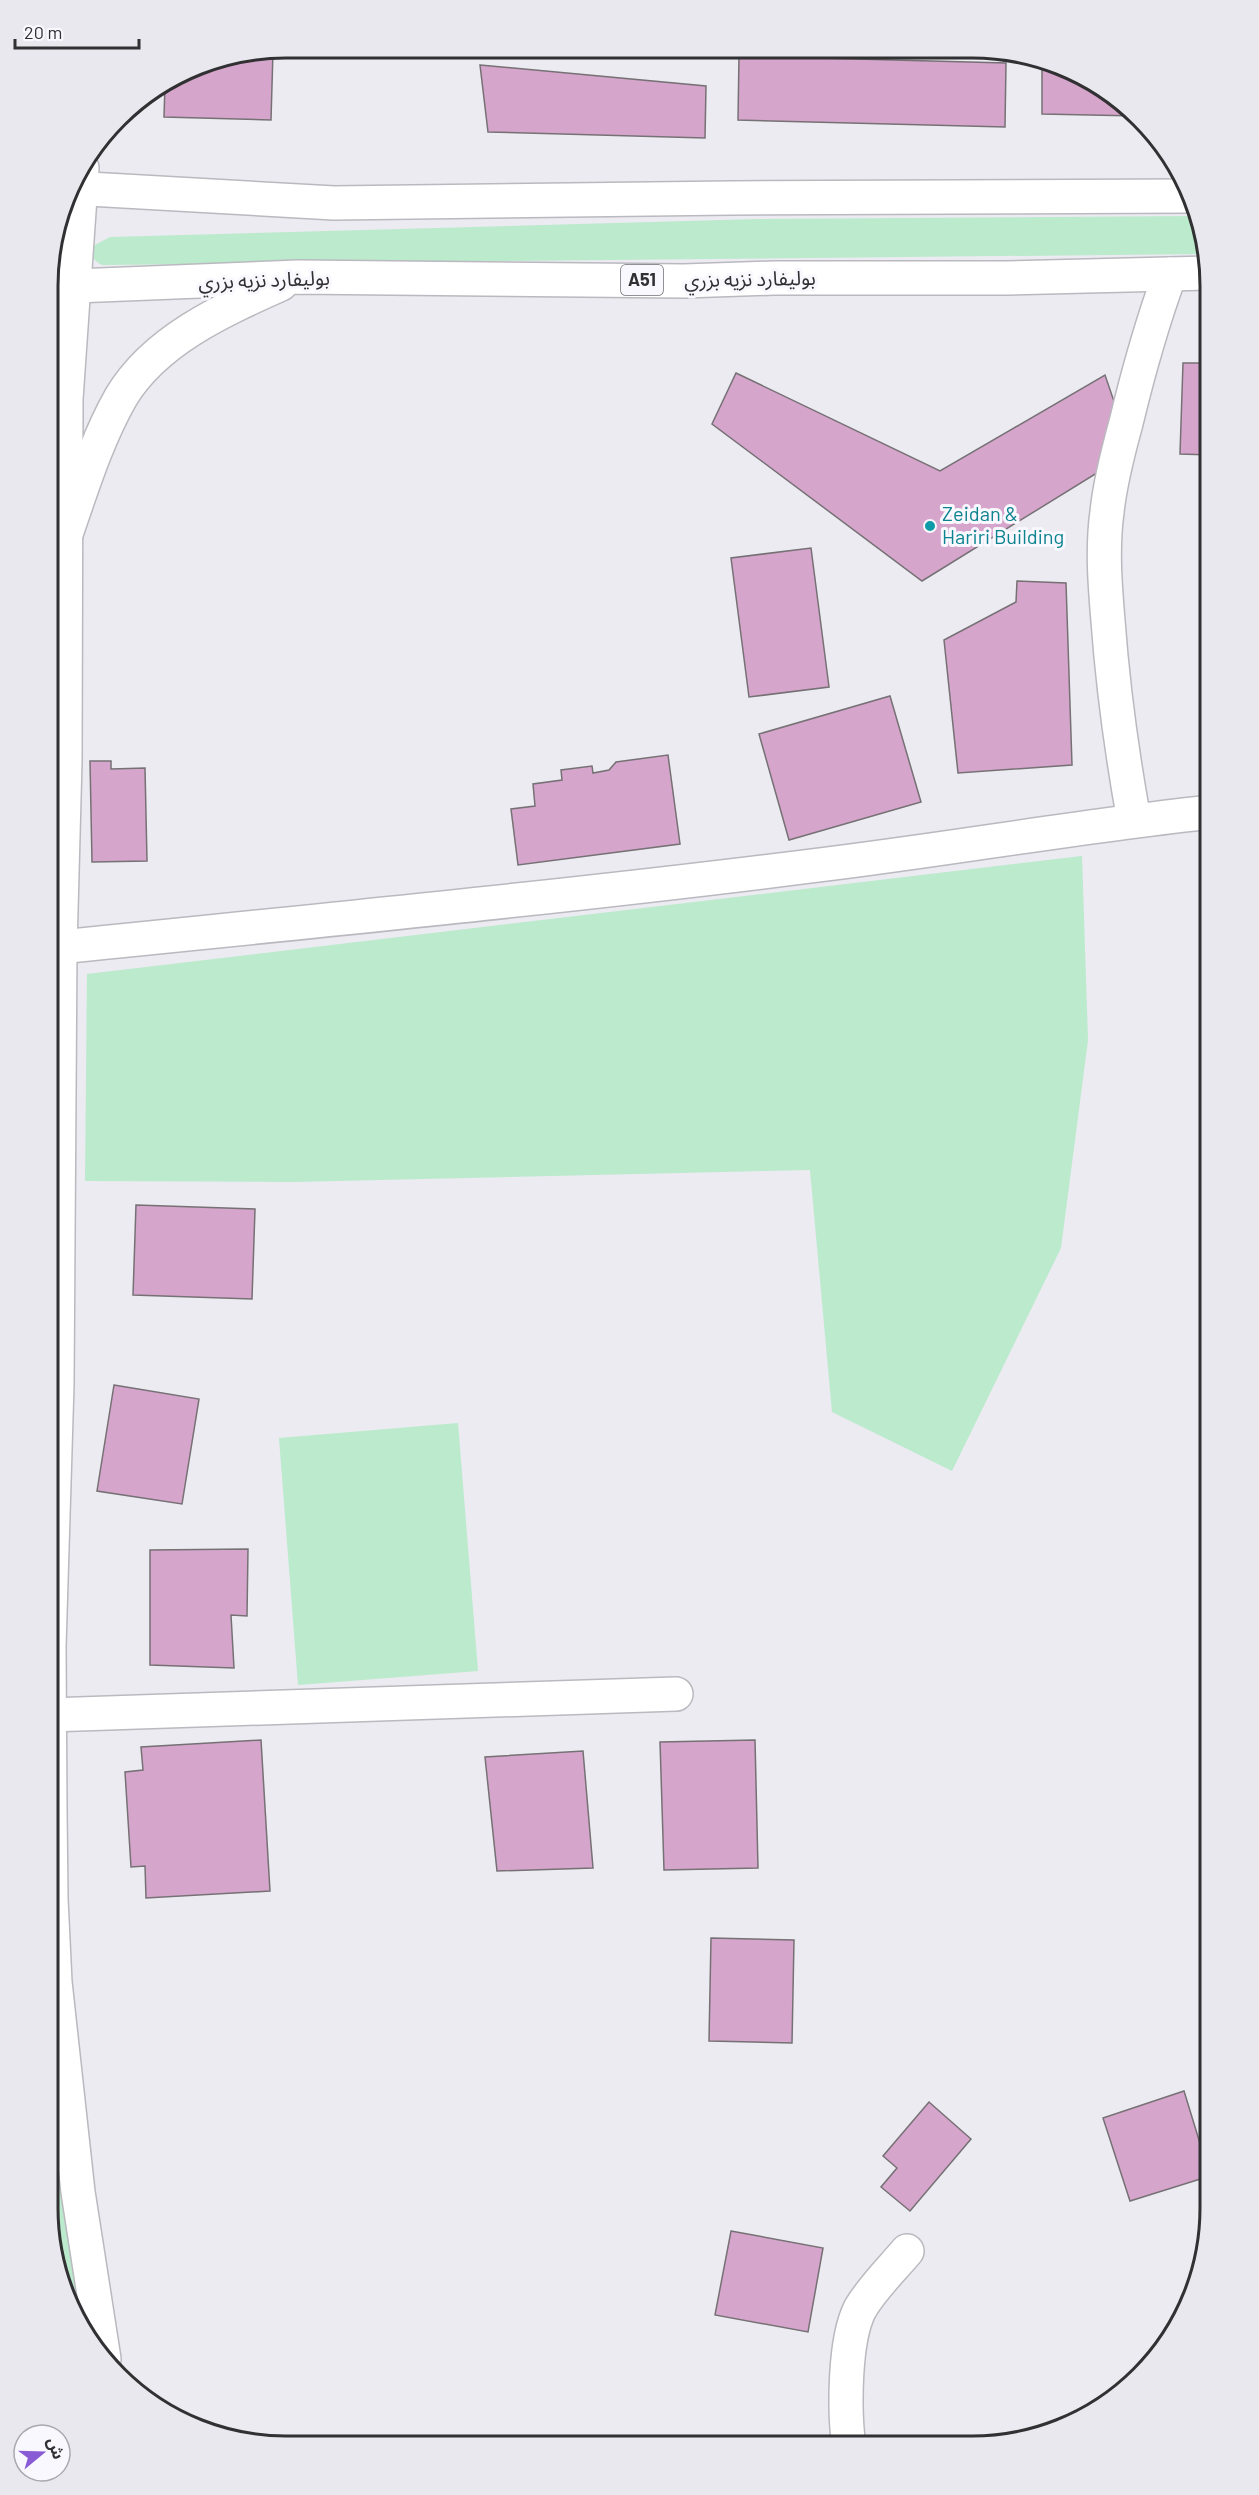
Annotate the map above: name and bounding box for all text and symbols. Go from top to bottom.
scale bar [15,12,140,50]
text: 20 m [24,21,62,43]
street label: بوليفارد نزيه بزري [198,265,330,298]
road number: A51 [621,265,663,295]
street label: بوليفارد نزيه بزري [684,265,816,296]
place label: Zeidan & Hariri Building [942,501,1064,548]
marker: Zeidan & Hariri Building [923,519,937,533]
north arrow [12,2423,72,2483]
text: ش [43,2434,69,2462]

